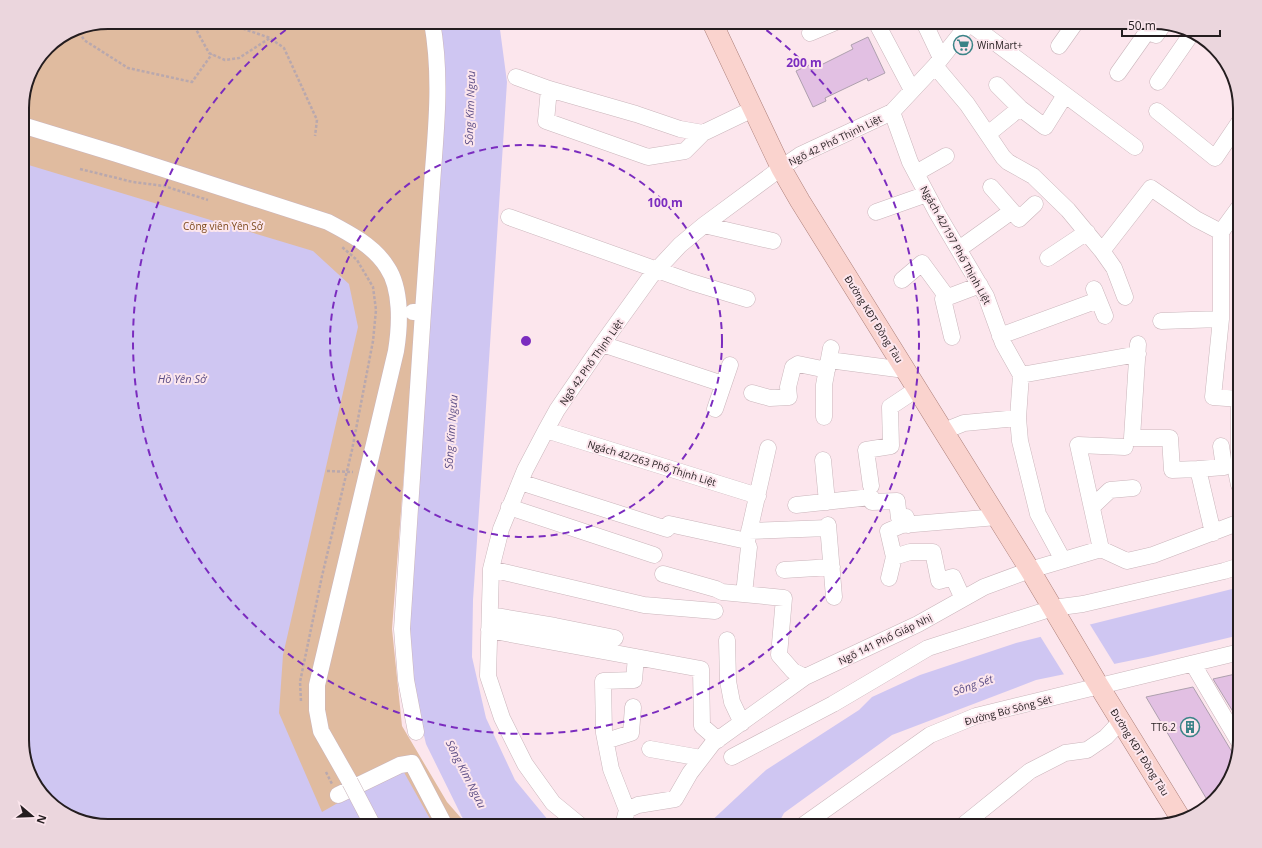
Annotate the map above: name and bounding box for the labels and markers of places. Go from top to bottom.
supermarket icon: WinMart+ [952,34,974,56]
place label: WinMart+ [977,38,1023,52]
centre of rings [519,334,533,348]
building icon: TT6.2 [1179,716,1201,738]
place label: TT6.2 [1151,720,1176,734]

